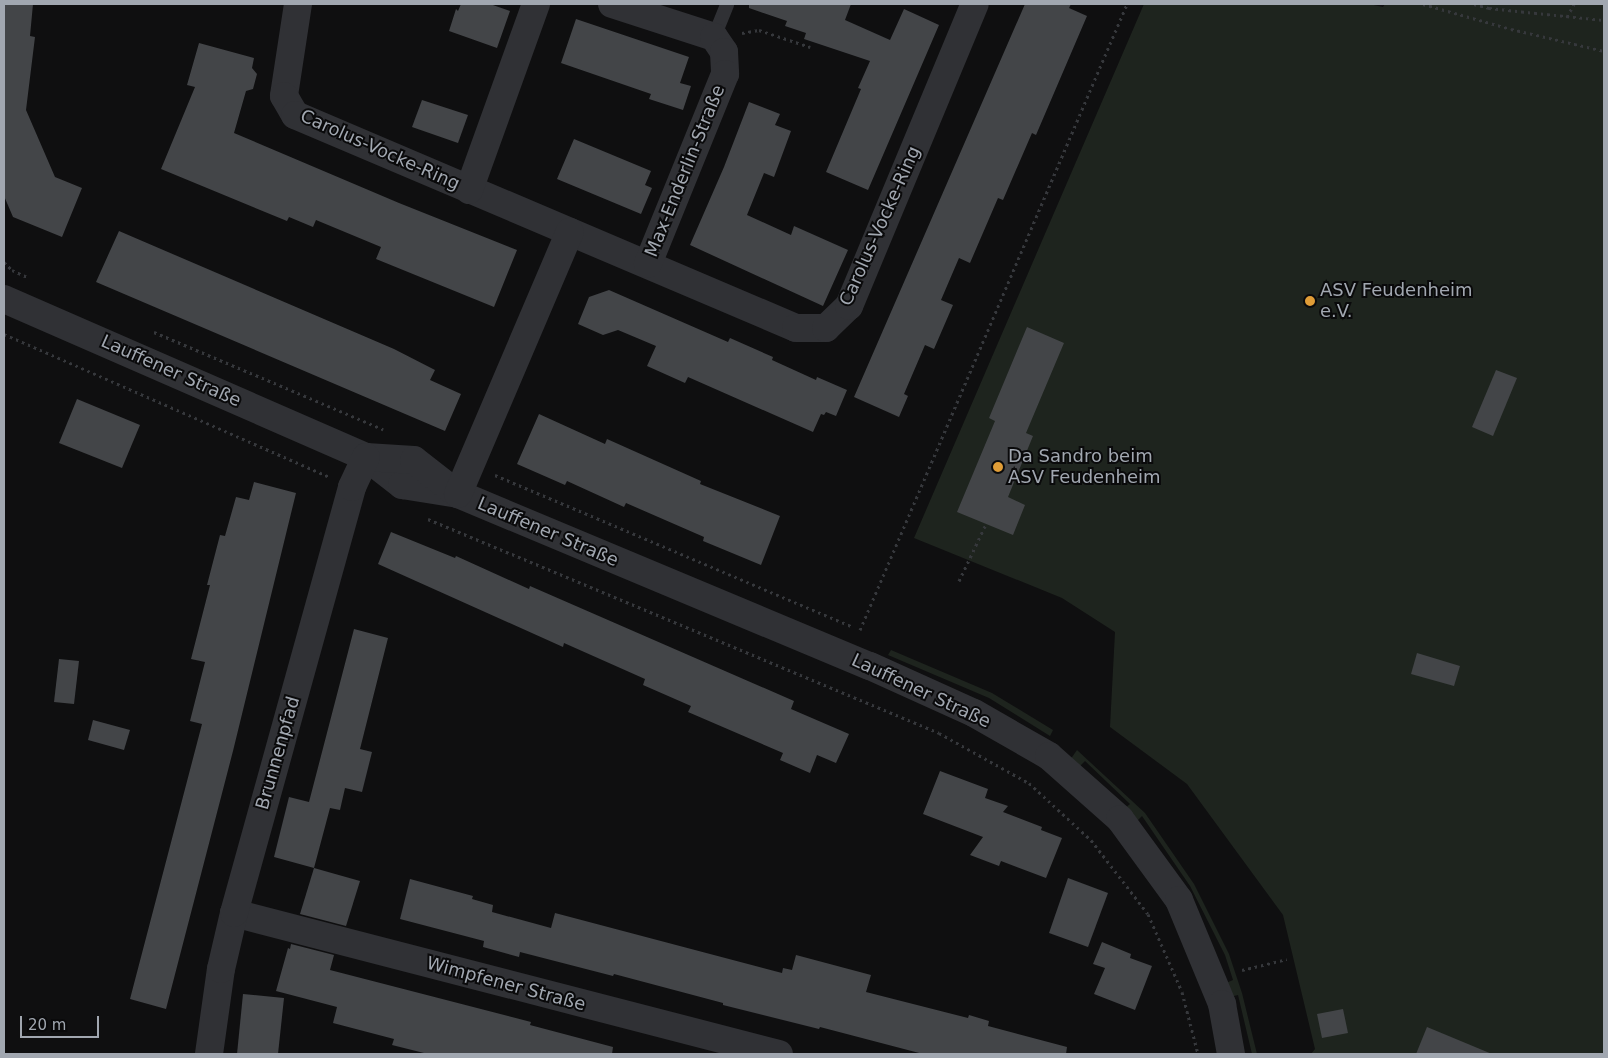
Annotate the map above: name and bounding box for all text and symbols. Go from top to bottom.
street label: Max-Enderlin-Straße [641,82,729,260]
street label: Carolus-Vocke-Ring [297,105,463,195]
street label: Carolus-Vocke-Ring [835,143,925,309]
place label: ASV Feudenheim e.V. [1320,280,1473,322]
marker: ASV Feudenheim e.V. [1304,295,1316,307]
street label: Lauffener Straße [98,330,244,412]
place label: Da Sandro beim ASV Feudenheim [1008,446,1161,488]
marker: Da Sandro beim ASV Feudenheim [992,461,1004,473]
street label: Lauffener Straße [474,493,622,571]
street label: Lauffener Straße [848,649,994,733]
street label: Brunnenpfad [252,694,304,812]
street label: Wimpfener Straße [424,952,588,1016]
scale bar [22,1006,101,1038]
text: 20 m [28,1016,66,1034]

